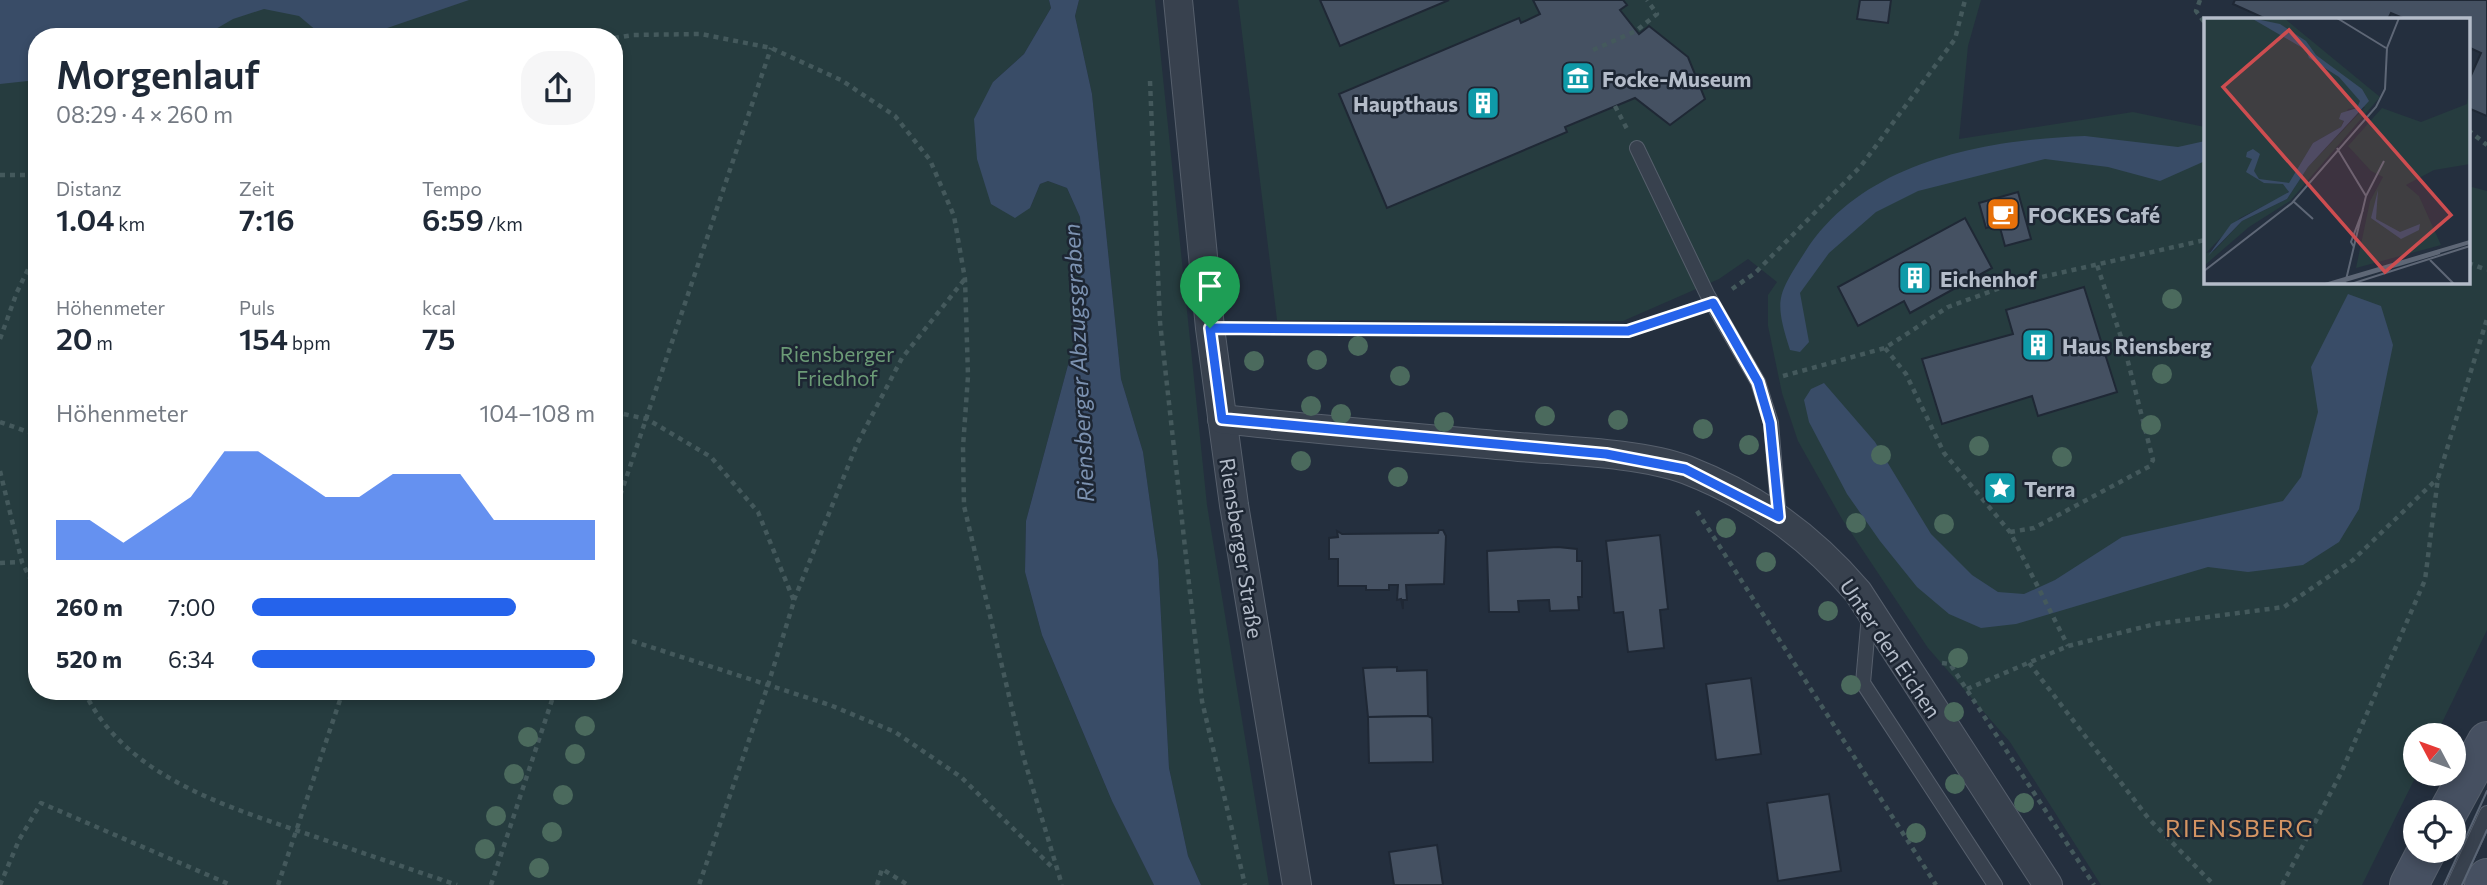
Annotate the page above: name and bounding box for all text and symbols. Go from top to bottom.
inset map [2204,18,2470,284]
text: Morgenlauf [56,50,260,97]
button: share [521,51,595,125]
museum icon: Focke-Museum [1559,59,1597,97]
place label: Focke-Museum [1602,66,1751,91]
building icon: Haupthaus [1464,84,1502,122]
place label: Haupthaus [1353,91,1458,116]
text: 08:29 · 4 × 260 m [56,100,233,128]
text: Distanz [56,177,122,200]
text: Zeit [239,177,274,200]
text: Tempo [422,177,482,200]
cafe icon: FOCKES Café [1984,195,2022,233]
text: 1.04 [56,200,115,237]
text: 7:16 [239,200,295,237]
text: 6:59 [422,200,484,237]
place label: FOCKES Café [2028,202,2160,227]
text: km [115,212,145,235]
text: /km [484,212,523,235]
water label: Riensberger Abzugsgraben [1057,223,1099,503]
pin [1180,256,1240,328]
building icon: Eichenhof [1896,259,1934,297]
place label: Eichenhof [1940,266,2038,291]
icon: arrive [1191,267,1229,305]
text: Höhenmeter [56,296,165,319]
text: Puls [239,296,275,319]
text: kcal [422,296,456,319]
text: 20 [56,319,93,356]
text: 154 [239,319,288,356]
text: 75 [422,319,456,356]
building icon: Haus Riensberg [2019,326,2057,364]
text: m [93,331,113,354]
text: bpm [288,331,331,354]
place label: Haus Riensberg [2062,333,2212,358]
park label: Riensberger Friedhof [780,341,894,390]
text: Höhenmeter [56,399,188,427]
text: 104–108 m [480,399,595,427]
street label: Riensberger Straße [1215,456,1269,640]
place icon: Terra [1981,469,2019,507]
place label: Terra [2024,476,2075,501]
street label: Unter den Eichen [1835,574,1947,722]
text: 260 m [56,593,123,621]
text: 7:00 [168,593,216,621]
text: 520 m [56,645,122,673]
text: 6:34 [168,645,214,673]
north arrow [2403,723,2466,786]
map controls [2403,723,2466,863]
button: locate [2403,800,2466,863]
district label: RIENSBERG [2165,813,2315,842]

